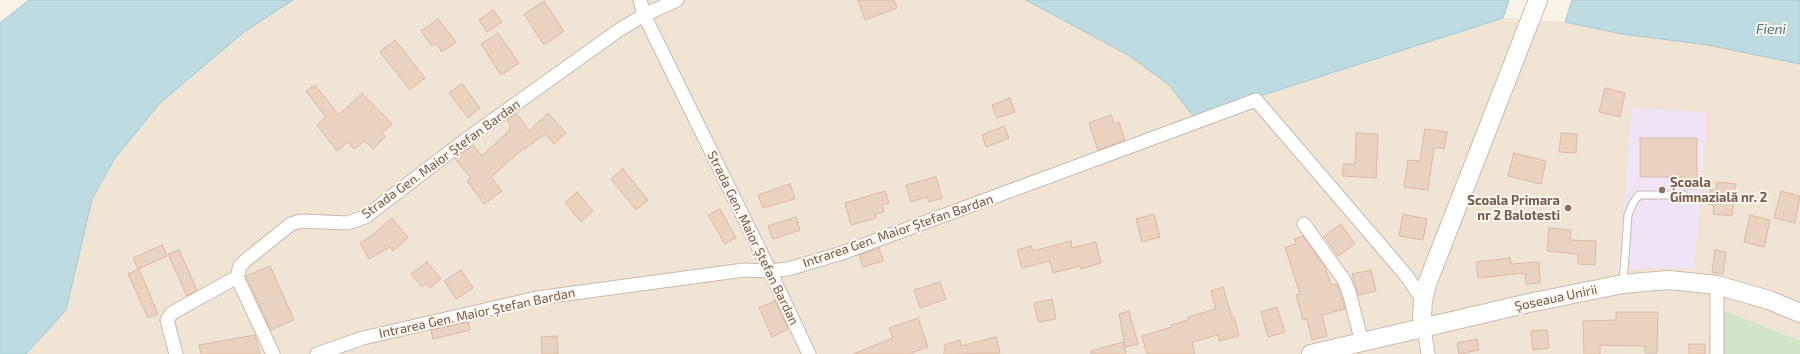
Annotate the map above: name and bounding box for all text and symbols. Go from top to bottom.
water label: Fieni [1756,21,1786,37]
street label: Strada Gen. Maior Ștefan Bardan [359,96,523,222]
street label: Strada Gen. Maior Ștefan Bardan [704,148,802,328]
place label: Școala Gimnazială nr. 2 [1670,175,1767,206]
marker: Școala Gimnazială nr. 2 [1657,185,1667,195]
street label: Intrarea Gen. Maior Ștefan Bardan [801,191,995,271]
place label: Scoala Primara nr 2 Balotesti [1467,193,1560,224]
marker: Scoala Primara nr 2 Balotesti [1563,203,1573,213]
street label: Șoseaua Unirii [1513,282,1599,314]
street label: Intrarea Gen. Maior Ștefan Bardan [377,285,577,341]

